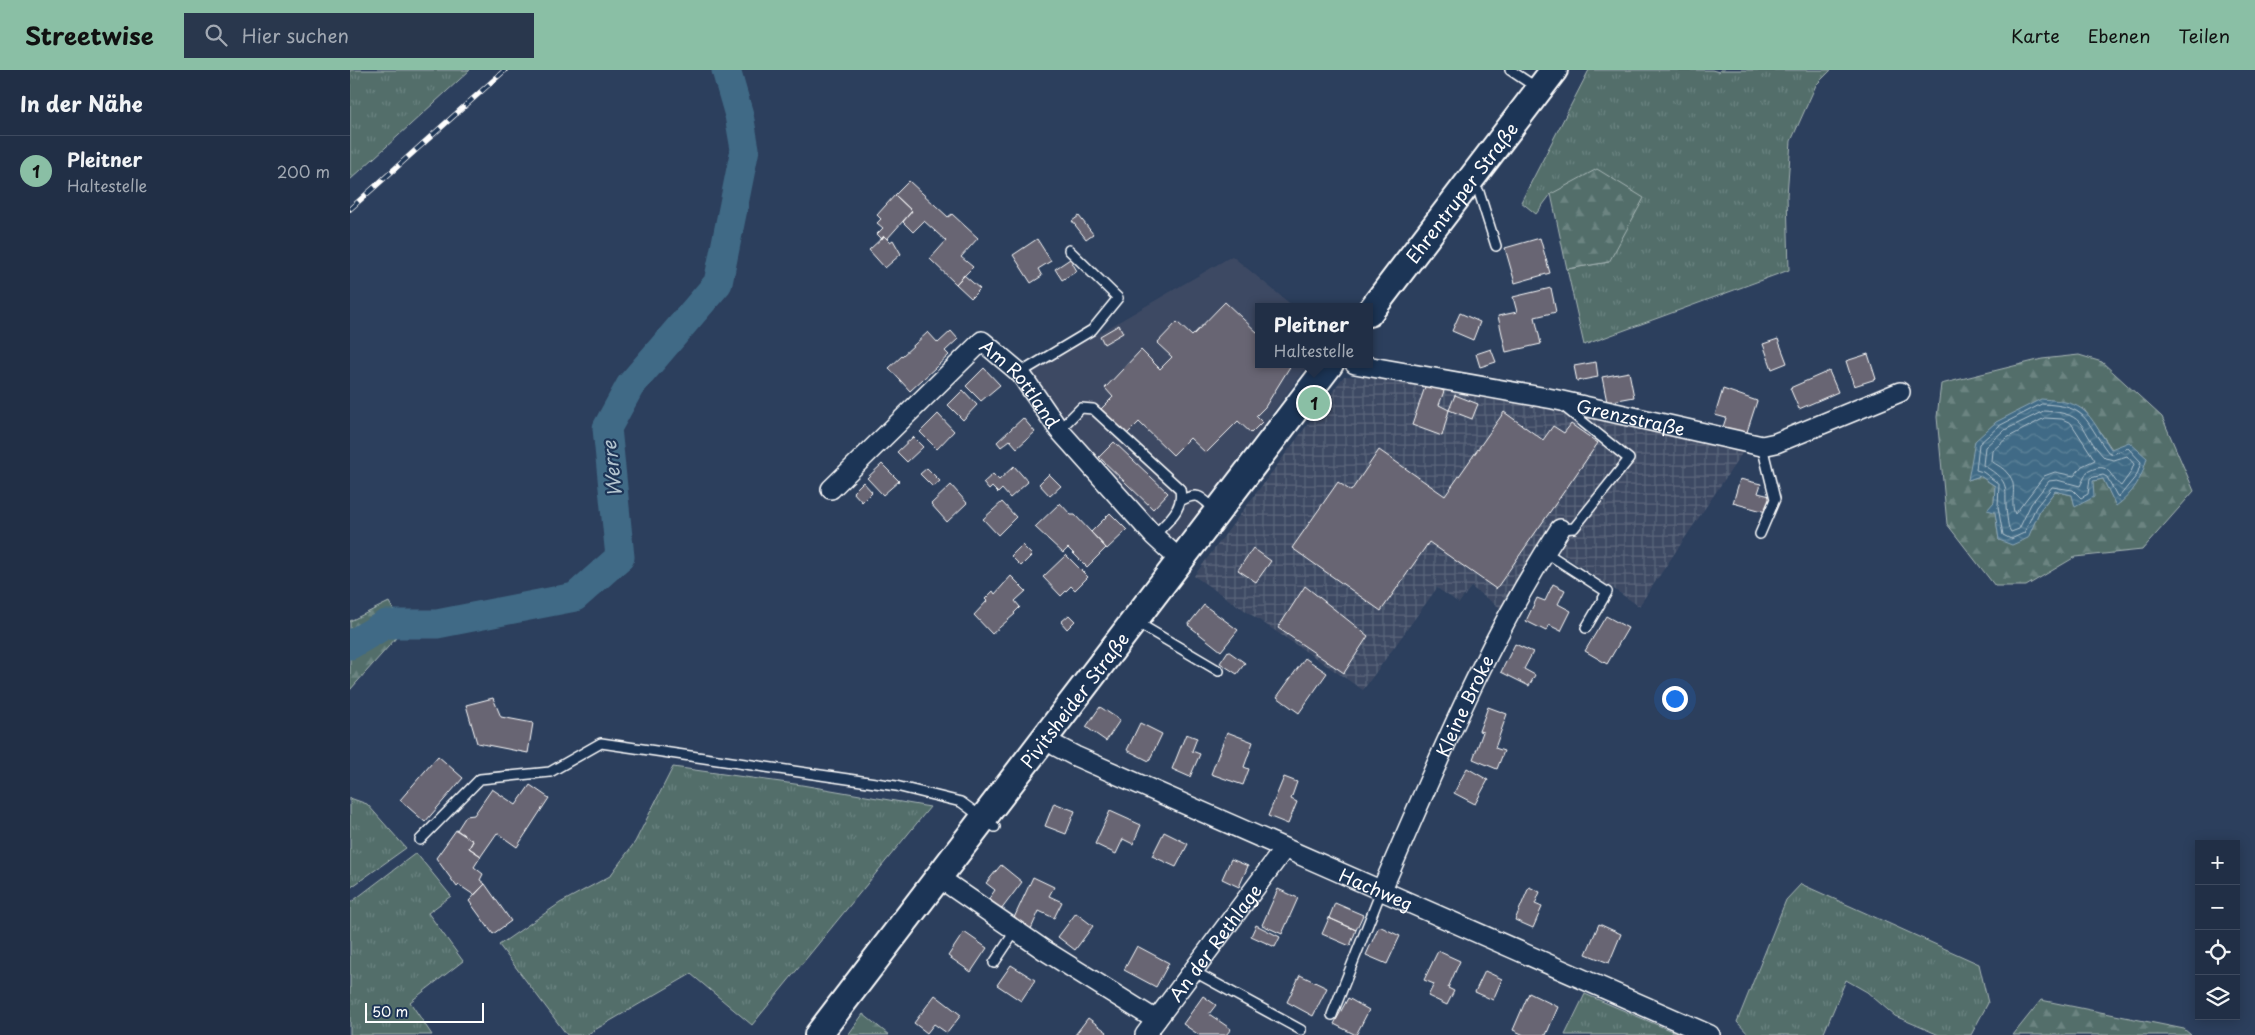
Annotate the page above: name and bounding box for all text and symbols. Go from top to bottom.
search box [184,13,534,58]
text: Streetwise [25,17,154,53]
icon: search [202,21,230,49]
text: Hier suchen [242,21,349,49]
text: Karte [2011,22,2060,49]
text: Ebenen [2088,22,2151,49]
text: Teilen [2179,22,2230,49]
text: In der Nähe [20,87,142,119]
street label: Ehrentruper Straße [1399,116,1524,268]
text: Pleitner [67,145,142,173]
text: 1 [32,159,40,183]
text: 200 m [277,159,330,183]
text: Haltestelle [67,173,147,197]
popup [1255,303,1373,368]
text: Pleitner [1274,310,1349,338]
street label: Am Rottland [975,332,1067,433]
text: Haltestelle [1274,338,1354,362]
pin: 1 [1298,384,1330,422]
street label: Grenzstraße [1574,391,1688,442]
water label: Werre [594,439,628,498]
street label: Pivitsheider Straße [1013,626,1135,773]
street label: Kleine Broke [1428,650,1499,761]
your location [1662,686,1688,712]
map controls [2195,840,2240,1020]
button: + [2195,840,2240,885]
street label: Hachweg [1335,861,1418,916]
street label: An der Rethlage [1162,878,1267,1006]
button: − [2195,885,2240,930]
button: locate [2195,930,2240,975]
button: layers [2195,975,2240,1020]
scale bar [365,1000,484,1023]
text: 50 m [372,1001,408,1022]

